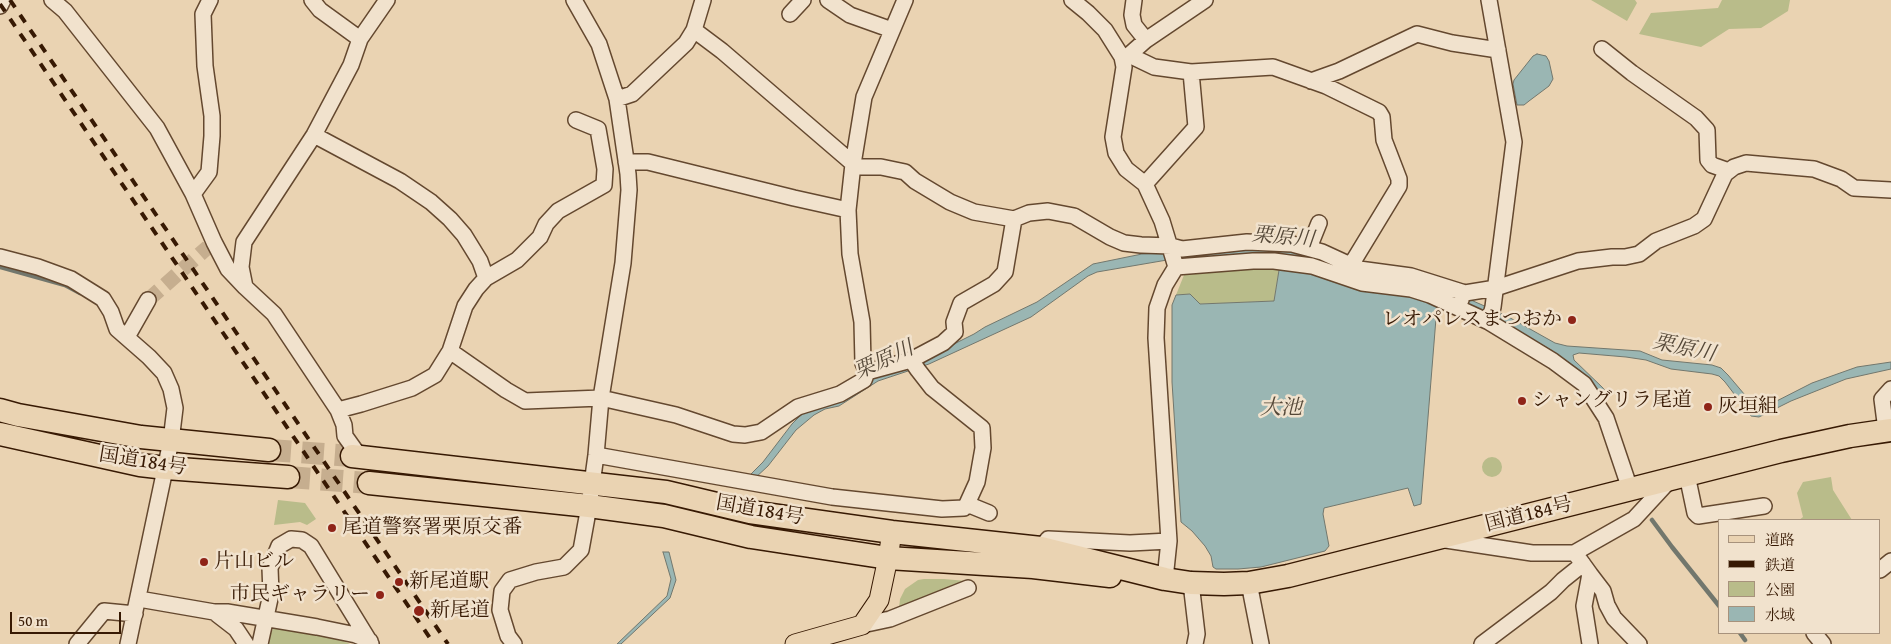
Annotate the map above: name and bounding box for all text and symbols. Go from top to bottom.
water label: 栗原川 [1251,223,1315,253]
place label: レオパレスまつおか [1382,308,1562,332]
marker: レオパレスまつおか [1566,314,1578,326]
water label: 栗原川 [1651,330,1717,368]
water label: 栗原川 [850,336,918,386]
place label: シャングリラ尾道 [1532,389,1692,413]
marker: シャングリラ尾道 [1516,395,1528,407]
place label: 灰垣組 [1718,395,1778,419]
water label: 大池 [1260,396,1302,422]
marker: 灰垣組 [1702,401,1714,413]
street label: 国道184号 [97,443,189,481]
street label: 国道184号 [714,491,806,531]
street label: 国道184号 [1483,493,1575,537]
place label: 尾道警察署栗原交番 [342,516,522,540]
legend [1718,519,1881,634]
marker: 尾道警察署栗原交番 [326,522,338,534]
text: 道路 [1765,529,1795,550]
place label: 片山ビル [214,550,294,574]
text: 鉄道 [1765,554,1795,575]
marker: 片山ビル [198,556,210,568]
place label: 新尾道駅 [409,570,489,594]
marker: 新尾道駅 [393,576,405,588]
text: 公園 [1765,579,1795,600]
place label: 市民ギャラリー [230,583,370,607]
marker: 市民ギャラリー [374,589,386,601]
place label: 新尾道 [430,599,490,623]
scale bar [12,602,124,634]
marker: 新尾道 [412,604,426,618]
text: 水域 [1765,604,1795,625]
text: 50 m [18,610,48,631]

